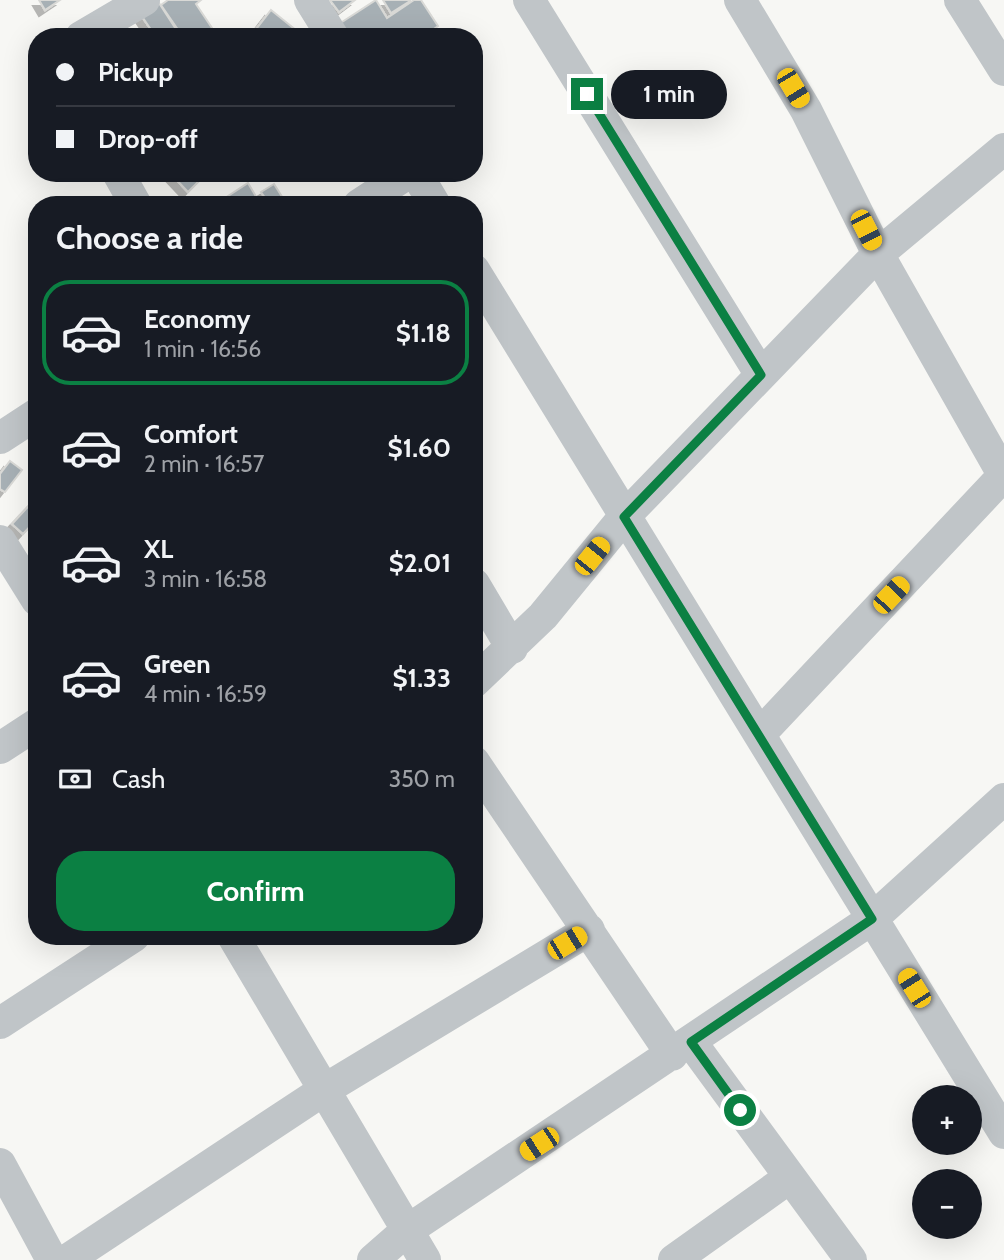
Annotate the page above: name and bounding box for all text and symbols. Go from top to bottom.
text: Pickup [98,56,173,88]
car [774,65,813,111]
callout: 1 min [612,70,727,119]
route end [571,78,603,110]
text: 1 min [643,80,695,108]
text: Drop-off [98,123,198,155]
car [848,207,885,253]
text: Choose a ride [56,218,243,257]
icon: car [60,301,123,364]
text: Economy [144,303,250,335]
text: $1.18 [396,317,451,349]
text: 1 min · 16:56 [144,335,261,363]
icon: car [60,416,123,479]
text: Comfort [144,418,238,450]
text: $1.60 [388,432,451,464]
text: 2 min · 16:57 [144,450,264,478]
icon: car [60,531,123,594]
text: XL [144,533,173,565]
car [571,533,614,579]
text: $2.01 [389,547,451,579]
text: 3 min · 16:58 [144,565,267,593]
car [869,572,914,618]
icon: car [60,646,123,709]
text: Green [144,648,211,680]
text: $1.33 [393,662,451,694]
text: 4 min · 16:59 [144,680,267,708]
icon: cash [56,760,94,798]
text: Cash [112,763,165,795]
text: 350 m [389,765,455,793]
button: Confirm [56,851,455,931]
car [544,923,591,963]
car [894,965,935,1011]
map controls [912,1085,982,1239]
button: + [912,1085,982,1155]
route start [724,1094,756,1126]
car [516,1124,563,1164]
button: − [912,1169,982,1239]

